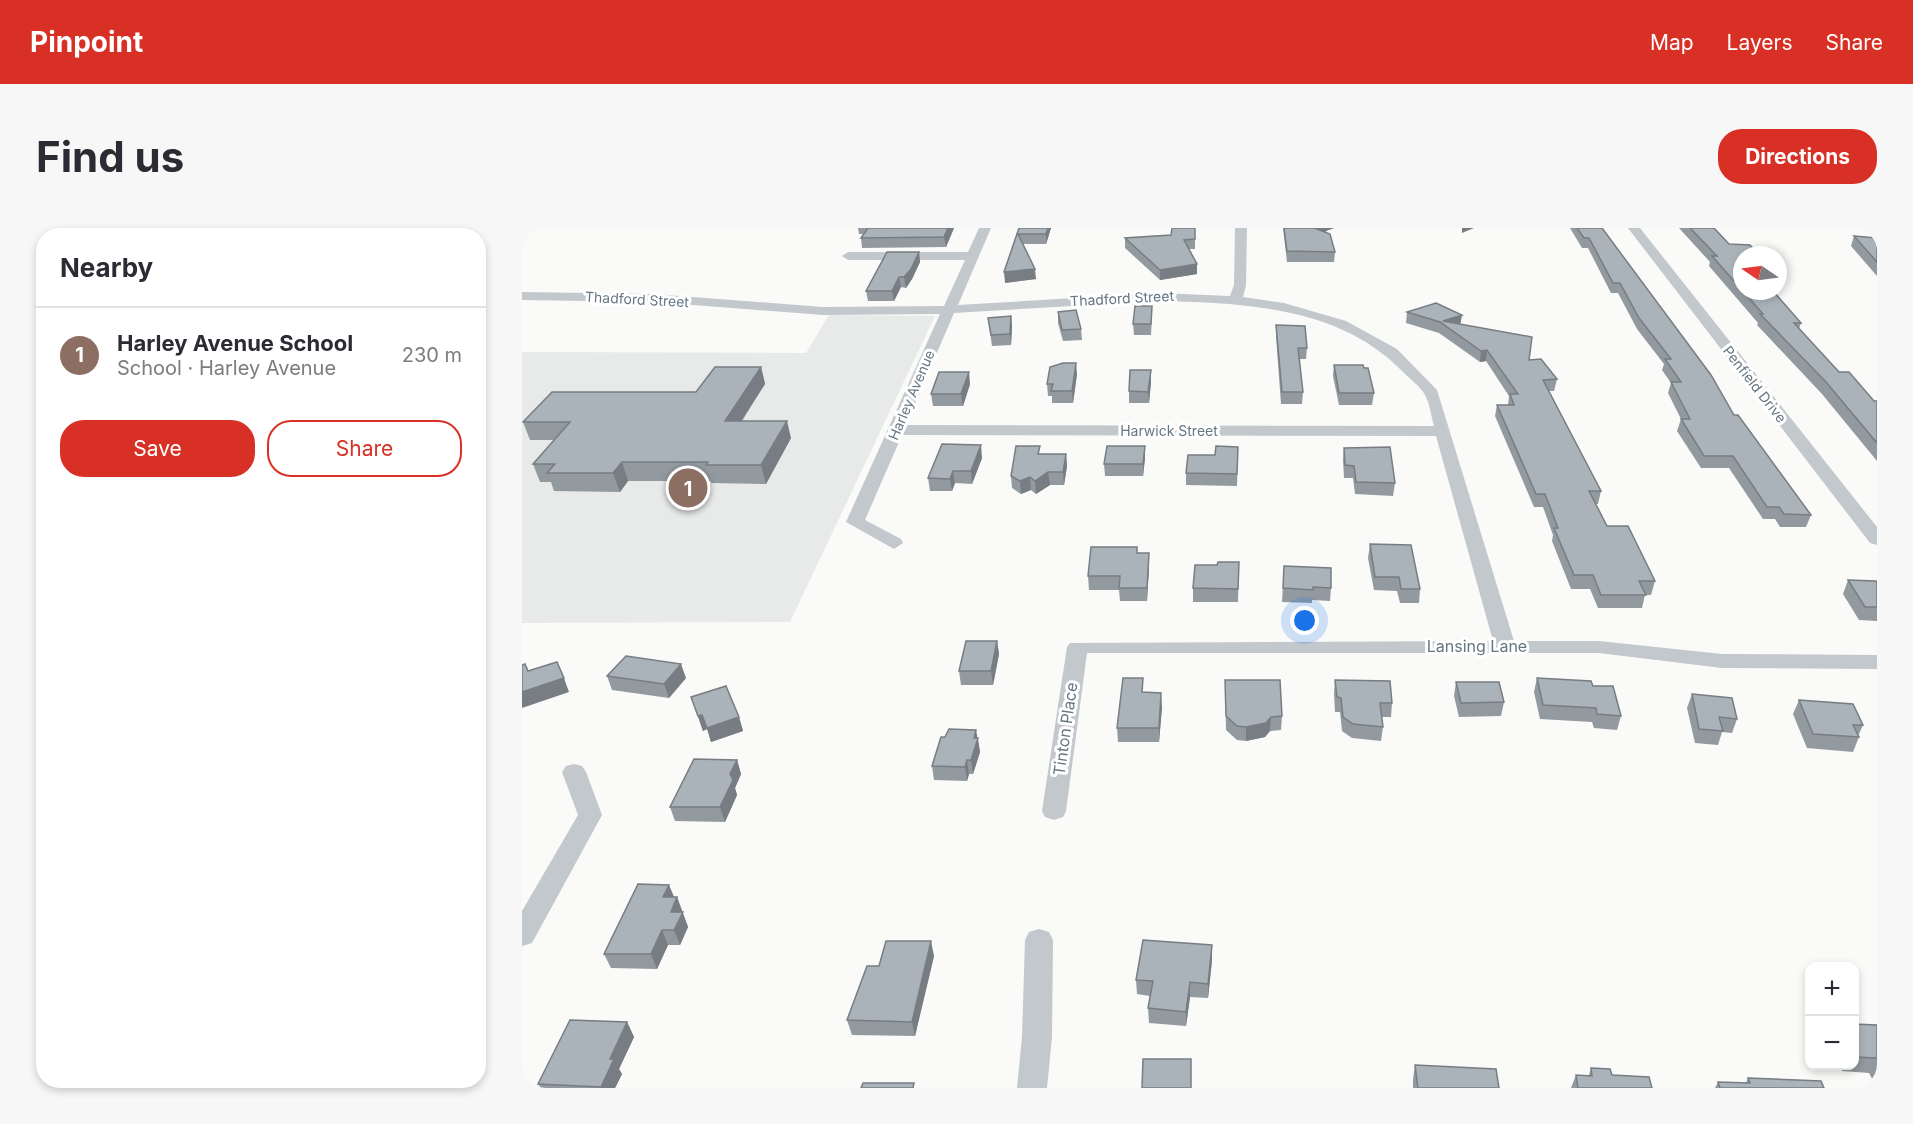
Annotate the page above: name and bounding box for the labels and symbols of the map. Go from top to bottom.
north arrow [1733,246,1787,300]
street label: Thadford Street [1070,287,1175,309]
street label: Thadford Street [585,288,690,310]
street label: Penfield Drive [1720,342,1790,426]
street label: Harley Avenue [884,347,938,443]
street label: Harwick Street [1120,422,1218,439]
pin: 1 [668,466,708,510]
your location [1290,606,1319,635]
street label: Lansing Lane [1427,636,1527,656]
street label: Tinton Place [1049,681,1081,777]

